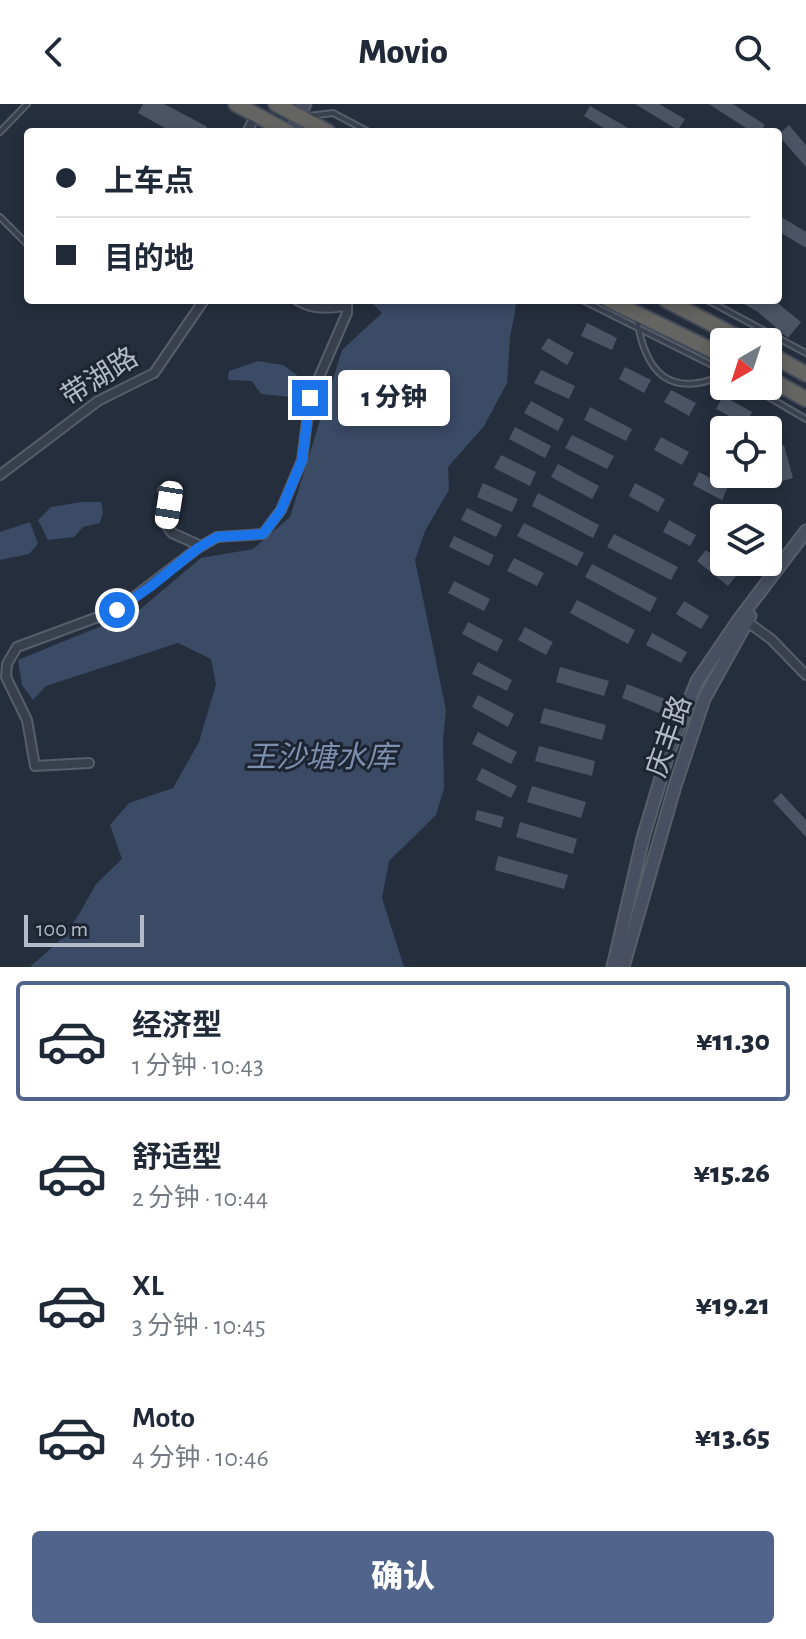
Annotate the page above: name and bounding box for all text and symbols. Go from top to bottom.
icon: back [32,30,76,74]
icon: search [730,30,774,74]
text: Movio [358,34,448,70]
text: 上车点 [104,167,194,197]
text: 目的地 [104,244,194,274]
north arrow [710,328,782,400]
map controls [710,328,782,576]
street label: 带湖路 [56,342,143,412]
callout: 1 分钟 [338,370,450,426]
route end [292,380,328,416]
text: 1 分钟 [361,385,427,411]
button: locate [710,416,782,488]
car [153,479,185,531]
button: layers [710,504,782,576]
route start [99,592,135,628]
street label: 庆丰路 [641,692,697,781]
water label: 王沙塘水库 [246,741,401,773]
scale bar [24,911,144,947]
text: 100 m [36,918,88,940]
icon: car [36,1005,108,1077]
text: 经济型 [132,1011,222,1041]
text: ¥11.30 [696,1026,770,1056]
text: 1 分钟 · 10:43 [132,1053,264,1079]
icon: car [36,1137,108,1209]
text: 舒适型 [132,1143,222,1173]
text: ¥15.26 [694,1158,770,1188]
text: 2 分钟 · 10:44 [132,1185,268,1211]
icon: car [36,1269,108,1341]
text: XL [132,1271,164,1301]
text: ¥19.21 [696,1290,770,1320]
text: 3 分钟 · 10:45 [132,1313,266,1339]
icon: car [36,1401,108,1473]
text: Moto [132,1403,195,1433]
text: ¥13.65 [695,1422,770,1452]
text: 4 分钟 · 10:46 [132,1445,269,1471]
button: 确认 [32,1531,774,1623]

